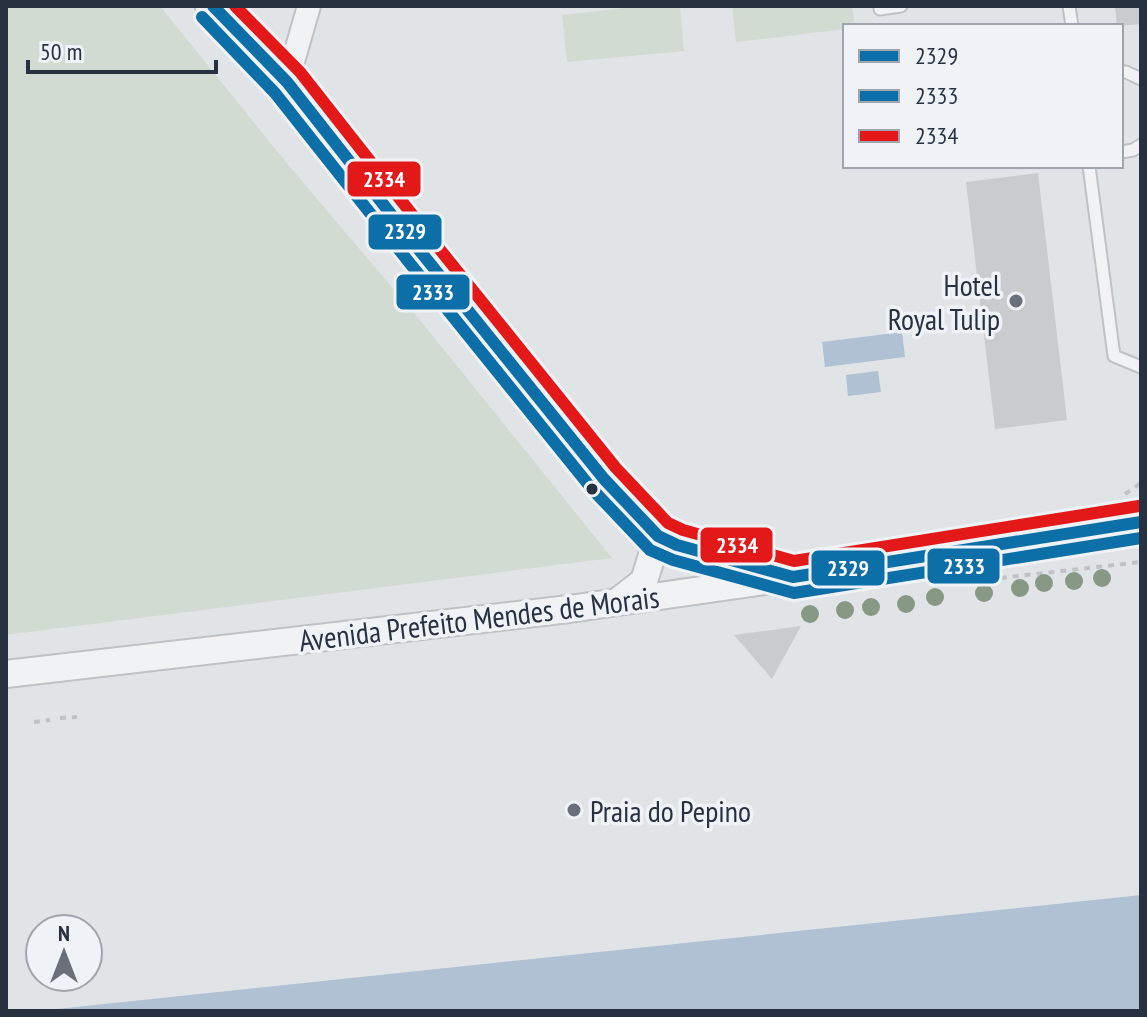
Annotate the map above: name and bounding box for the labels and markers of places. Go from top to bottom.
place label: Hotel Royal Tulip [888,265,1000,338]
marker: Hotel Royal Tulip [1007,292,1025,310]
unlabelled marker [584,481,600,497]
place label: Praia do Pepino [590,791,751,830]
marker: Praia do Pepino [565,801,583,819]

